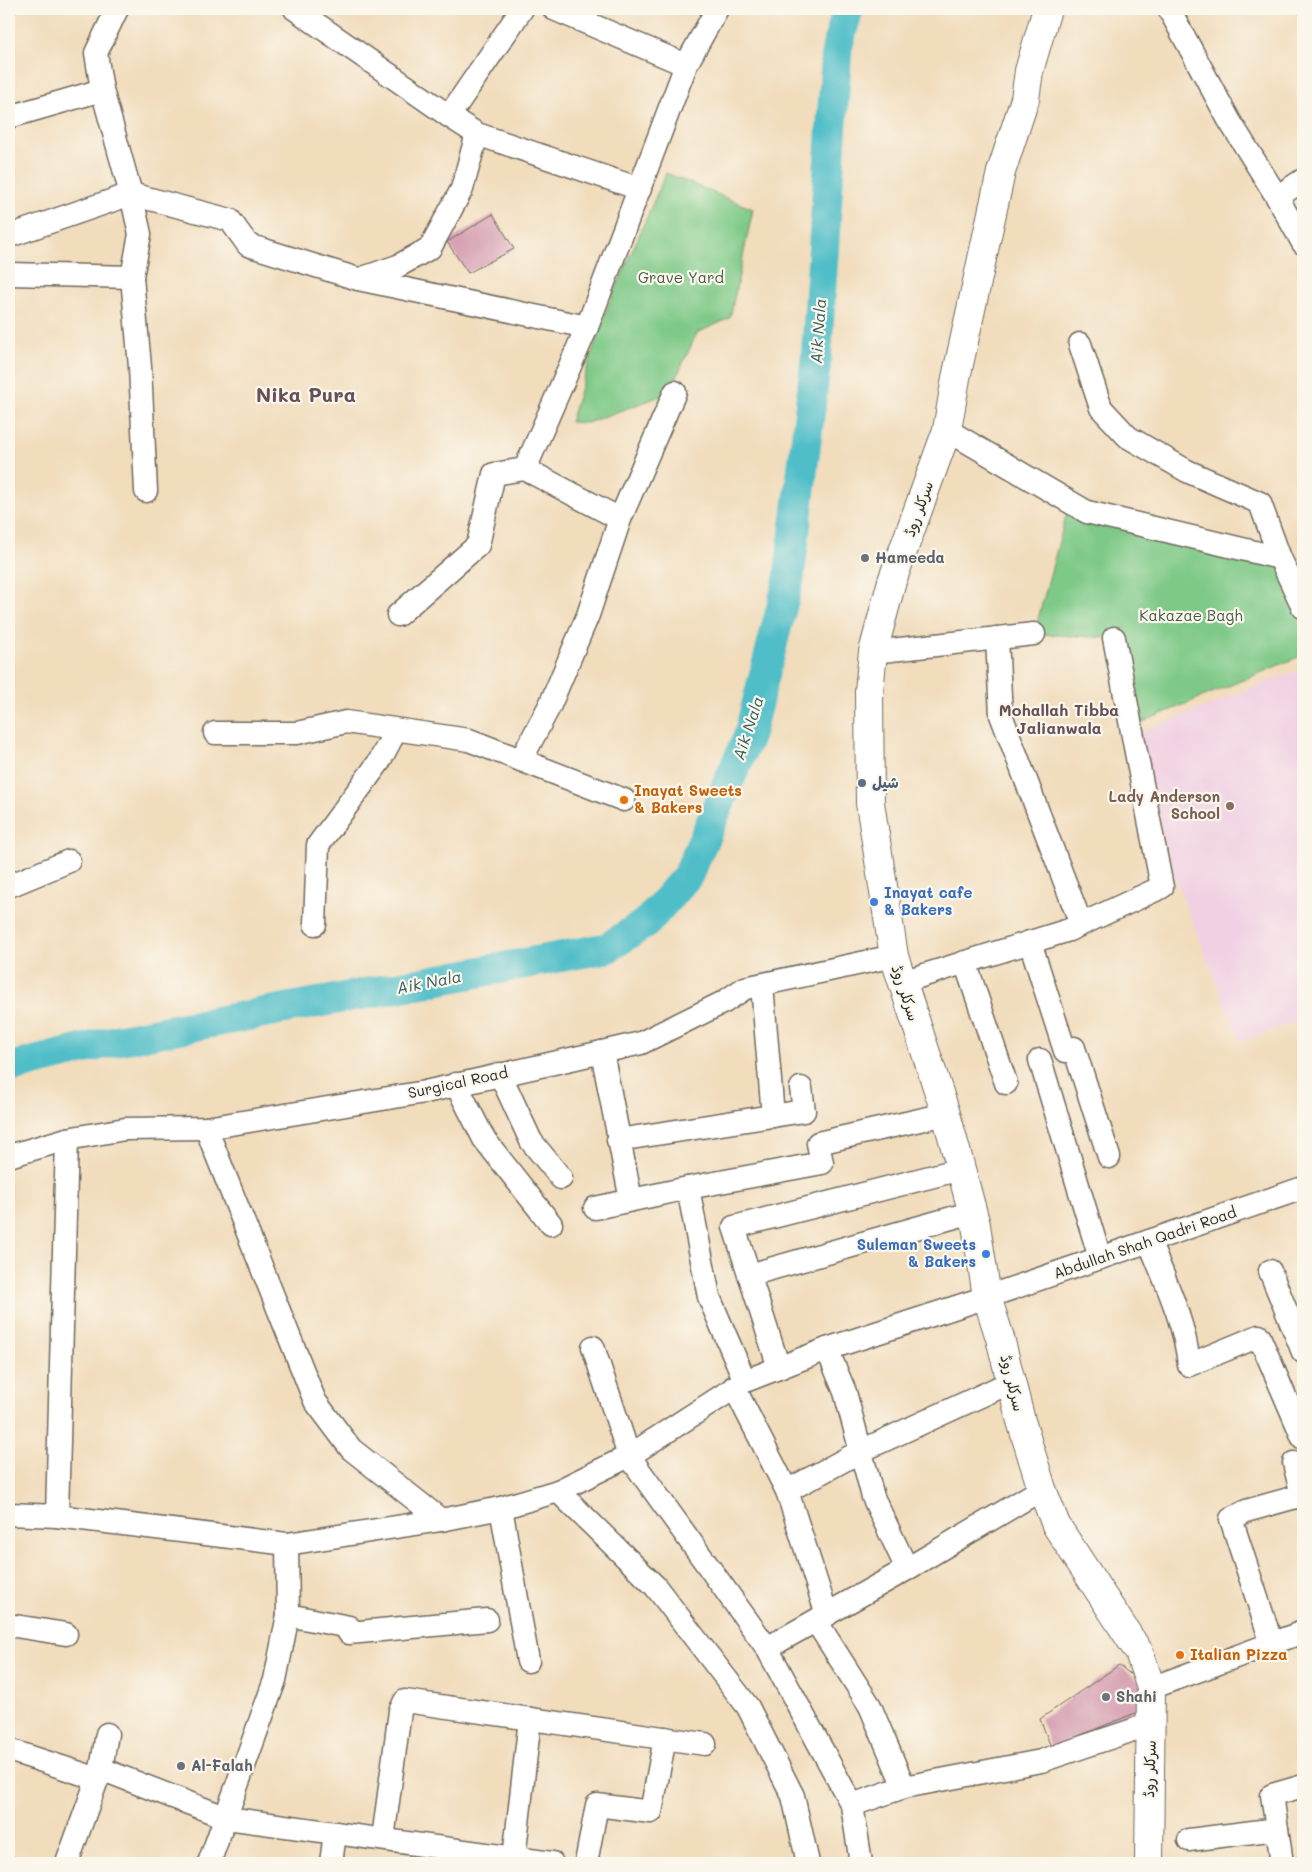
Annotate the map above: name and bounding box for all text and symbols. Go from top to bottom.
park label: Grave Yard [638,267,724,287]
water label: Aik Nala [805,298,830,364]
district label: Nika Pura [256,381,356,407]
street label: سرکلر روڈ [899,478,937,539]
place label: Hameeda [875,547,945,567]
marker: Hameeda [859,552,871,564]
park label: Kakazae Bagh [1139,605,1243,625]
water label: Aik Nala [727,694,768,762]
district label: Mohallah Tibba Jalianwala [999,699,1119,738]
place label: شیل [872,772,898,792]
marker: شیل [856,777,868,789]
place label: Inayat Sweets & Bakers [634,780,742,817]
place label: Lady Anderson School [1108,786,1220,823]
marker: Inayat Sweets & Bakers [618,794,630,806]
marker: Lady Anderson School [1224,800,1236,812]
place label: Inayat cafe & Bakers [884,882,972,919]
marker: Inayat cafe & Bakers [868,896,880,908]
street label: سرکلر روڈ [888,962,924,1023]
water label: Aik Nala [395,965,463,998]
street label: Surgical Road [406,1062,510,1102]
street label: Abdullah Shah Qadri Road [1051,1201,1239,1283]
place label: Suleman Sweets & Bakers [857,1234,976,1271]
marker: Suleman Sweets & Bakers [980,1248,992,1260]
street label: سرکلر روڈ [996,1352,1030,1413]
place label: Italian Pizza [1190,1644,1287,1664]
marker: Italian Pizza [1174,1649,1186,1661]
place label: Shahi [1116,1686,1157,1706]
marker: Shahi [1100,1691,1112,1703]
street label: سرکلر روڈ [1138,1740,1160,1798]
place label: Al-Falah [191,1755,253,1775]
marker: Al-Falah [175,1760,187,1772]

